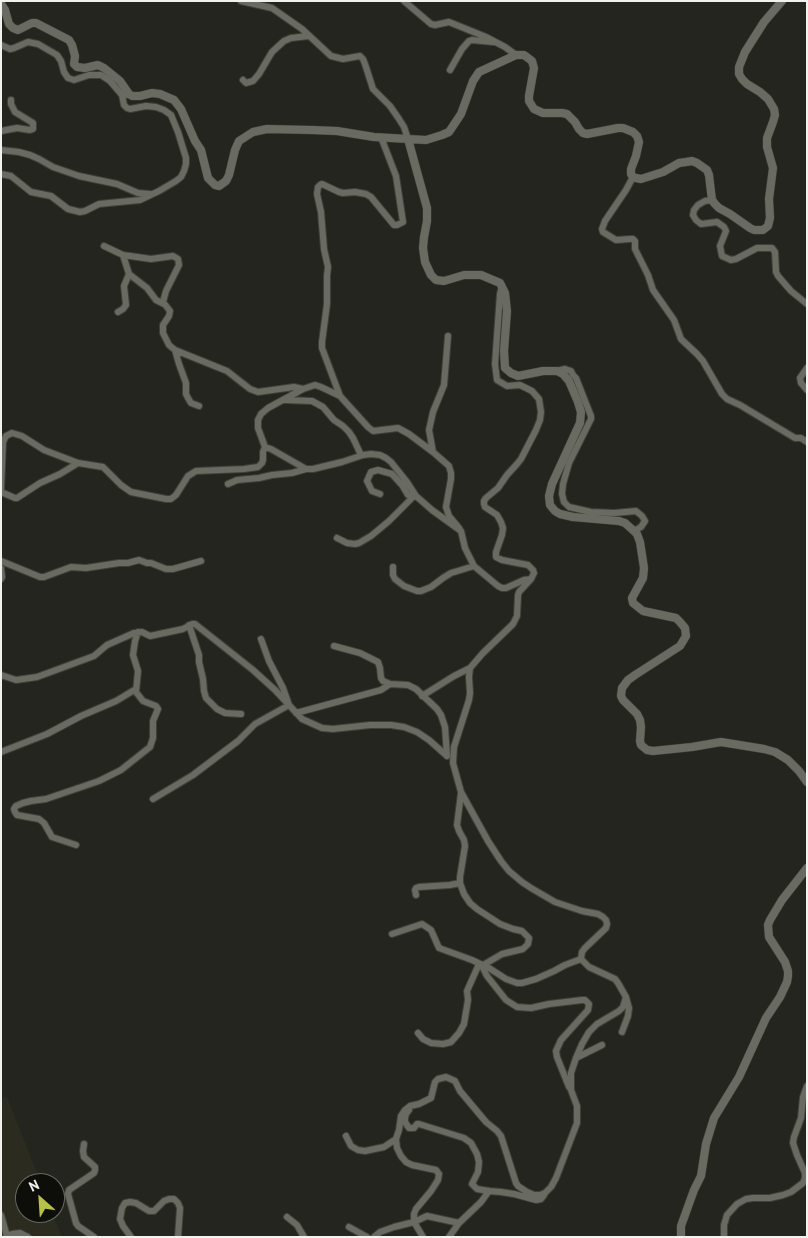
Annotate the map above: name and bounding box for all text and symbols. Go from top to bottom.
north arrow [15,1173,65,1223]
text: N [26,1175,42,1196]

